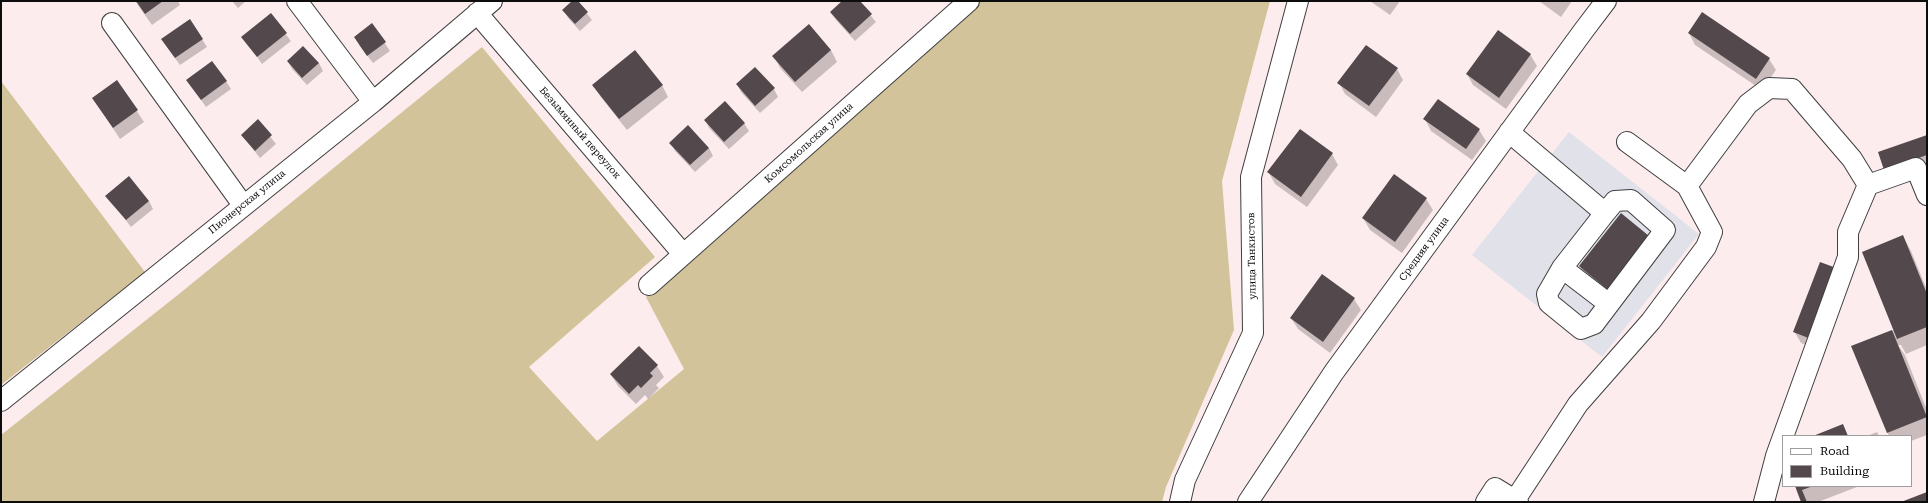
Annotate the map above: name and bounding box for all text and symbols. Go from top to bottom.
street label: Безымянный переулок [537,85,623,181]
street label: Комсомольская улица [762,100,856,186]
street label: Пионерская улица [206,167,288,237]
street label: улица Танкистов [1245,212,1259,300]
street label: Средняя улица [1397,215,1451,283]
legend [1782,435,1912,487]
text: Road [1820,444,1849,458]
text: Building [1820,464,1869,478]

